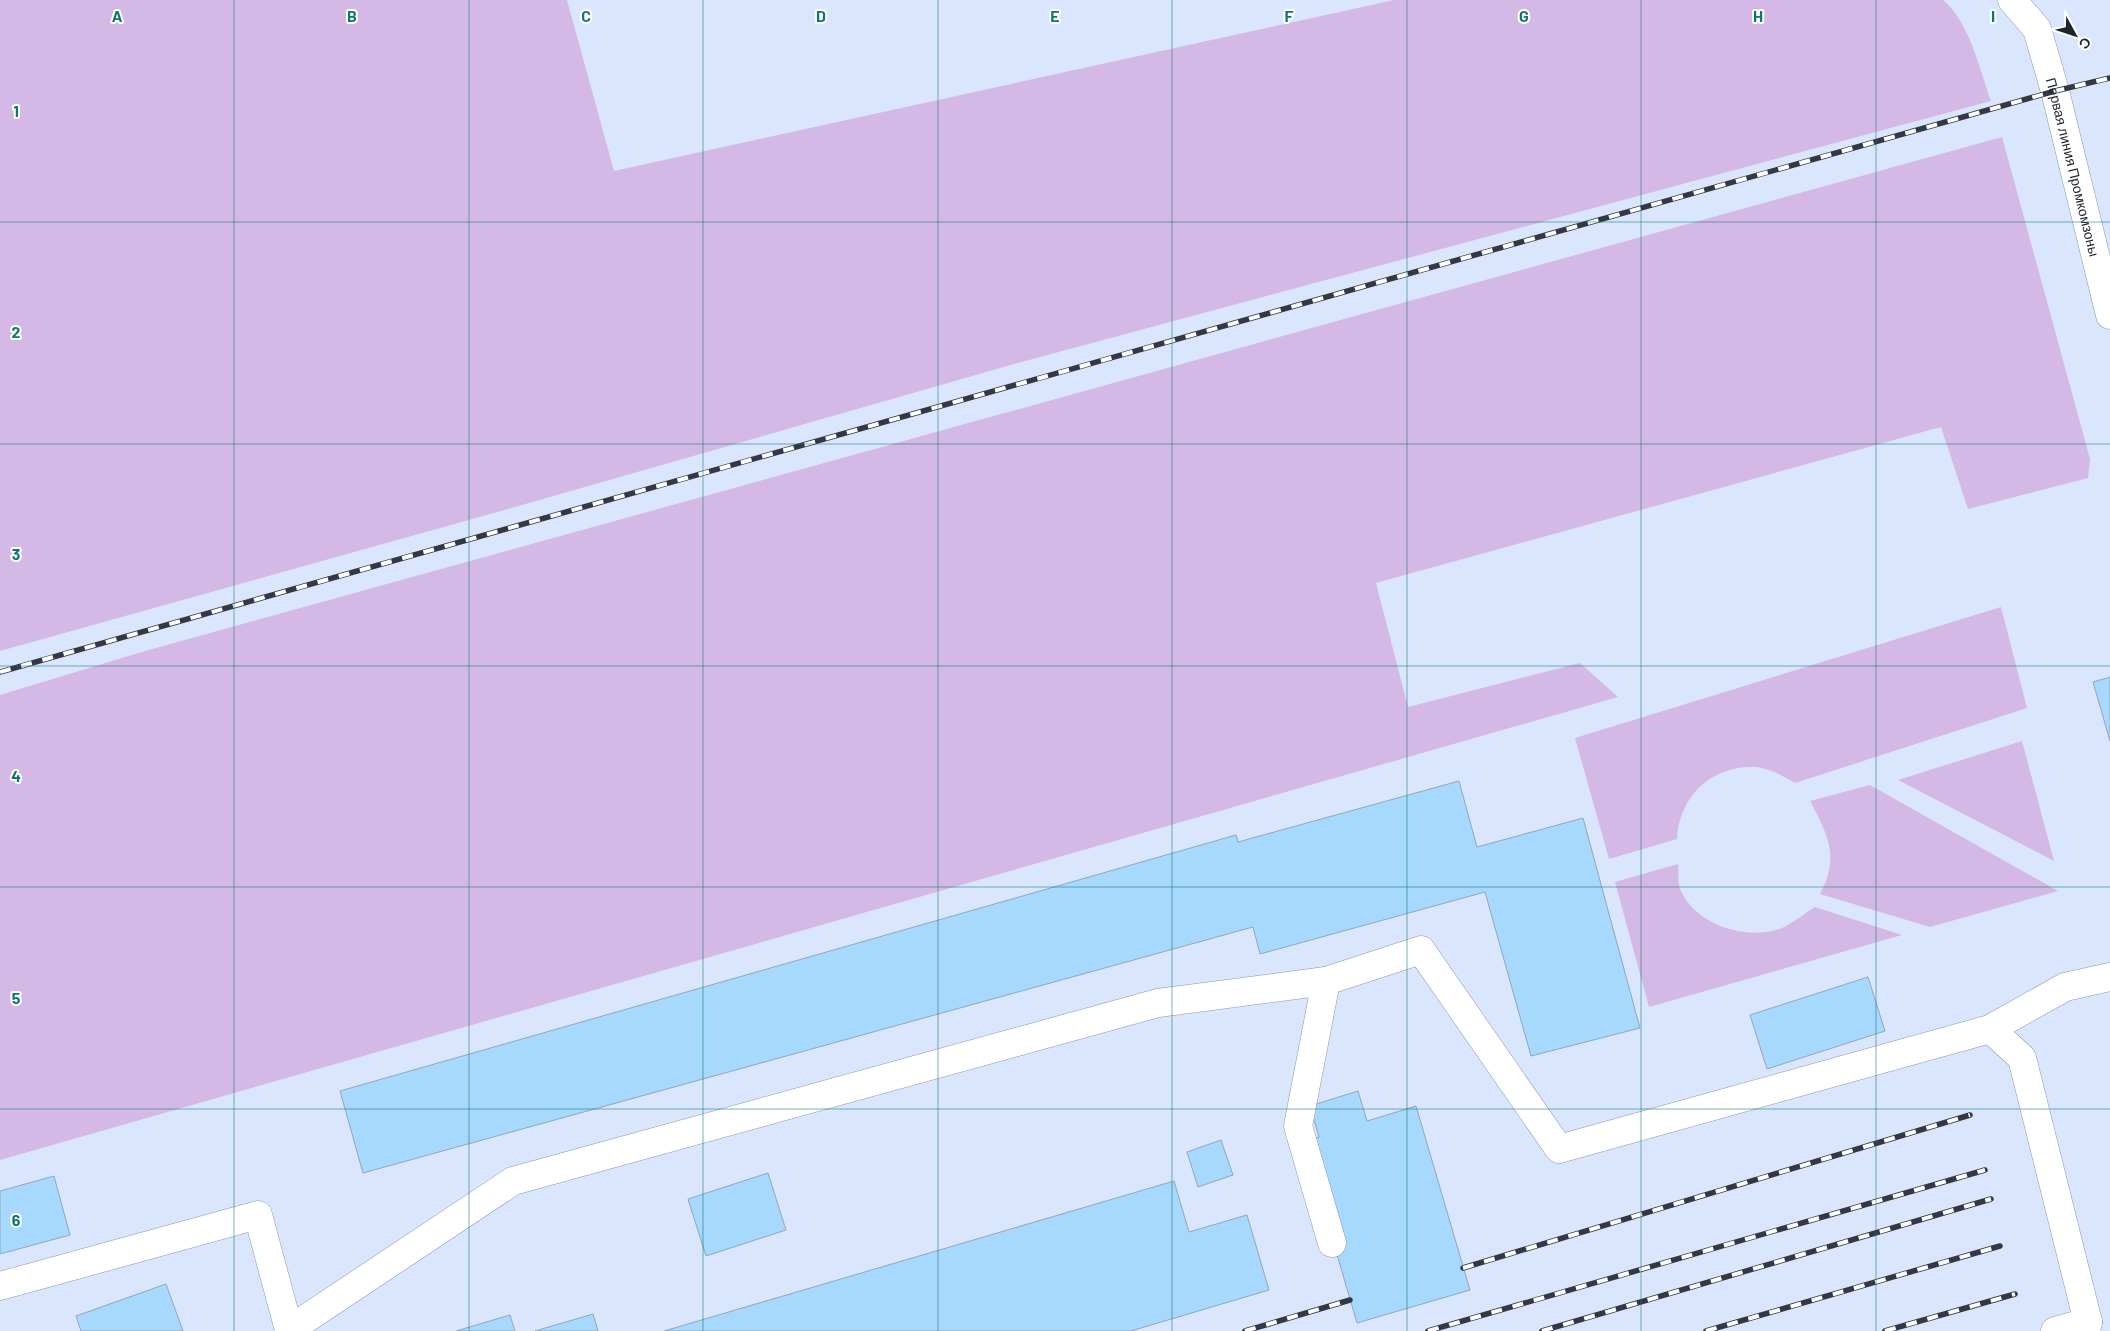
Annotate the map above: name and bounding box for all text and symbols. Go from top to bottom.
text: A [112,6,123,25]
text: B [347,6,357,25]
text: C [581,6,591,25]
text: D [816,6,826,25]
text: E [1050,6,1060,25]
text: F [1285,6,1294,25]
text: G [1519,6,1529,25]
text: H [1753,6,1763,25]
text: I [1991,6,1995,25]
north arrow [2050,10,2100,60]
text: С [2076,34,2095,53]
street label: Первая линия Промкомзоны [2043,75,2104,258]
text: 1 [13,101,19,120]
text: 2 [12,322,21,341]
text: 3 [12,544,20,563]
text: 4 [11,766,21,785]
text: 5 [12,988,21,1007]
text: 6 [12,1210,21,1229]

